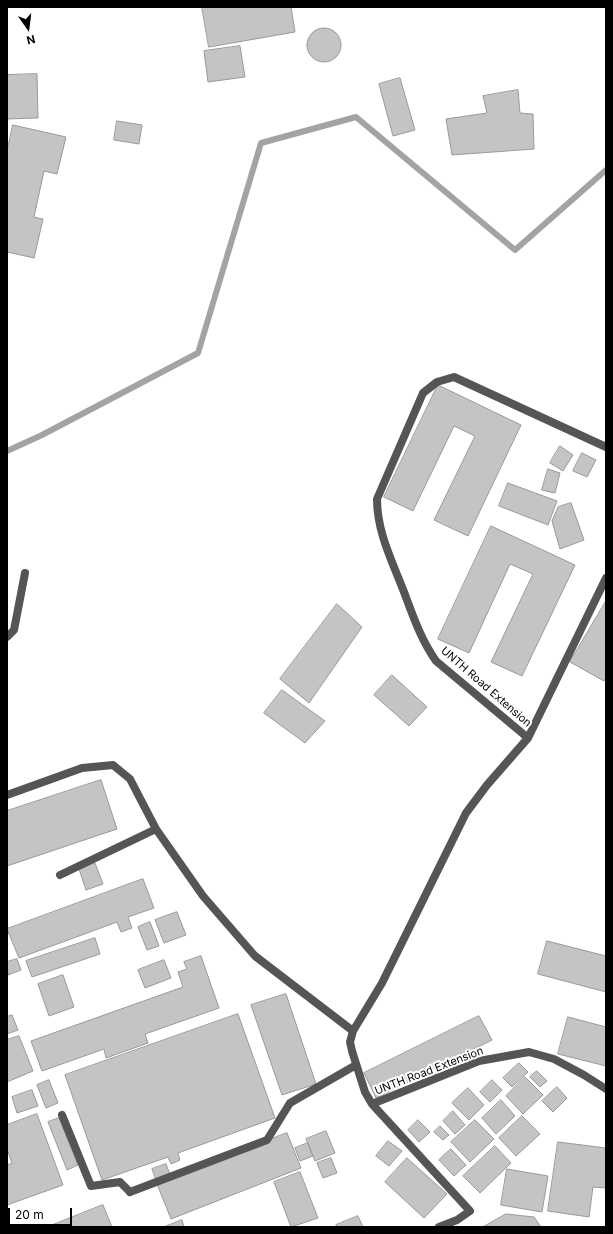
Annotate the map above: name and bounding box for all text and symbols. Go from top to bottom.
north arrow [8,8,48,48]
text: N [25,32,37,47]
street label: UNTH Road Extension [438,644,534,730]
street label: UNTH Road Extension [373,1044,485,1098]
scale bar [10,1200,74,1226]
text: 20 m [15,1207,44,1222]

